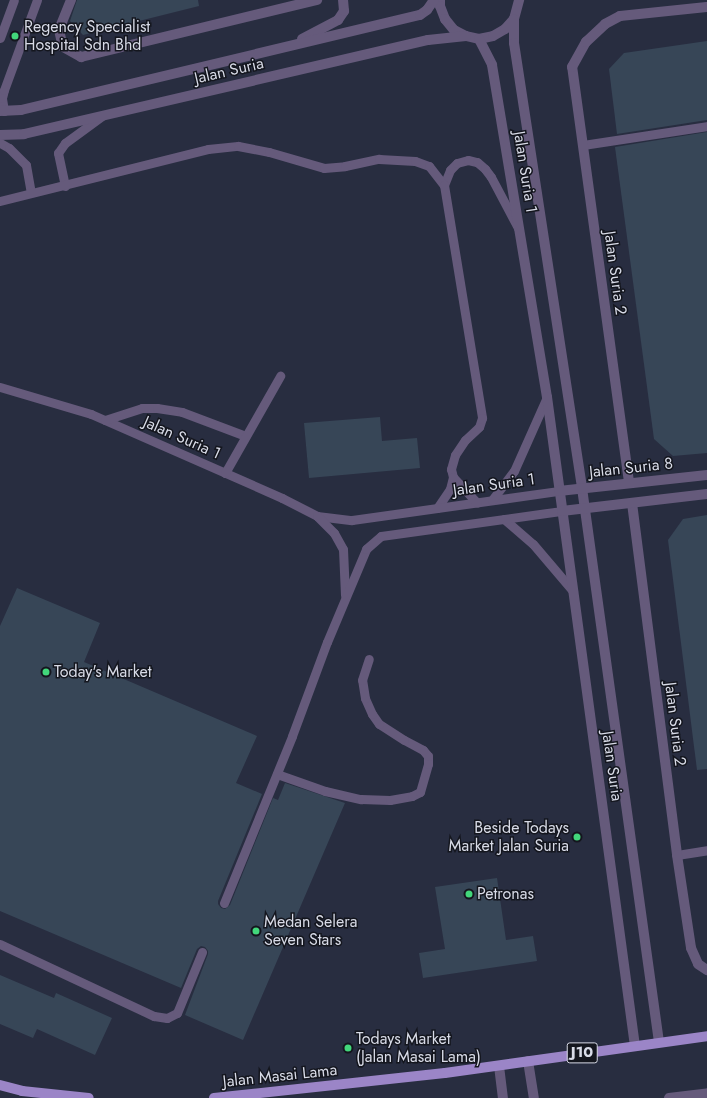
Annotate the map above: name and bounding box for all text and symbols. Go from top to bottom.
place label: Regency Specialist Hospital Sdn Bhd [24,17,150,55]
marker: Regency Specialist Hospital Sdn Bhd [9,30,21,42]
street label: Jalan Suria [192,54,266,88]
street label: Jalan Suria 1 [509,130,541,214]
street label: Jalan Suria 2 [600,230,630,316]
street label: Jalan Suria 1 [140,412,224,464]
street label: Jalan Suria 8 [588,454,674,482]
street label: Jalan Suria 1 [452,470,536,500]
place label: Today's Market [54,662,152,682]
marker: Today's Market [41,667,51,677]
street label: Jalan Suria 2 [660,681,690,767]
street label: Jalan Suria [598,730,626,802]
place label: Beside Todays Market Jalan Suria [449,818,569,856]
marker: Beside Todays Market Jalan Suria [572,832,582,842]
place label: Petronas [477,884,534,904]
marker: Petronas [464,889,474,899]
place label: Medan Selera Seven Stars [264,912,357,950]
marker: Medan Selera Seven Stars [251,926,261,936]
place label: Todays Market (Jalan Masai Lama) [356,1029,481,1067]
road number: J10 [566,1040,598,1066]
marker: Todays Market (Jalan Masai Lama) [343,1043,353,1053]
street label: Jalan Masai Lama [222,1060,338,1092]

